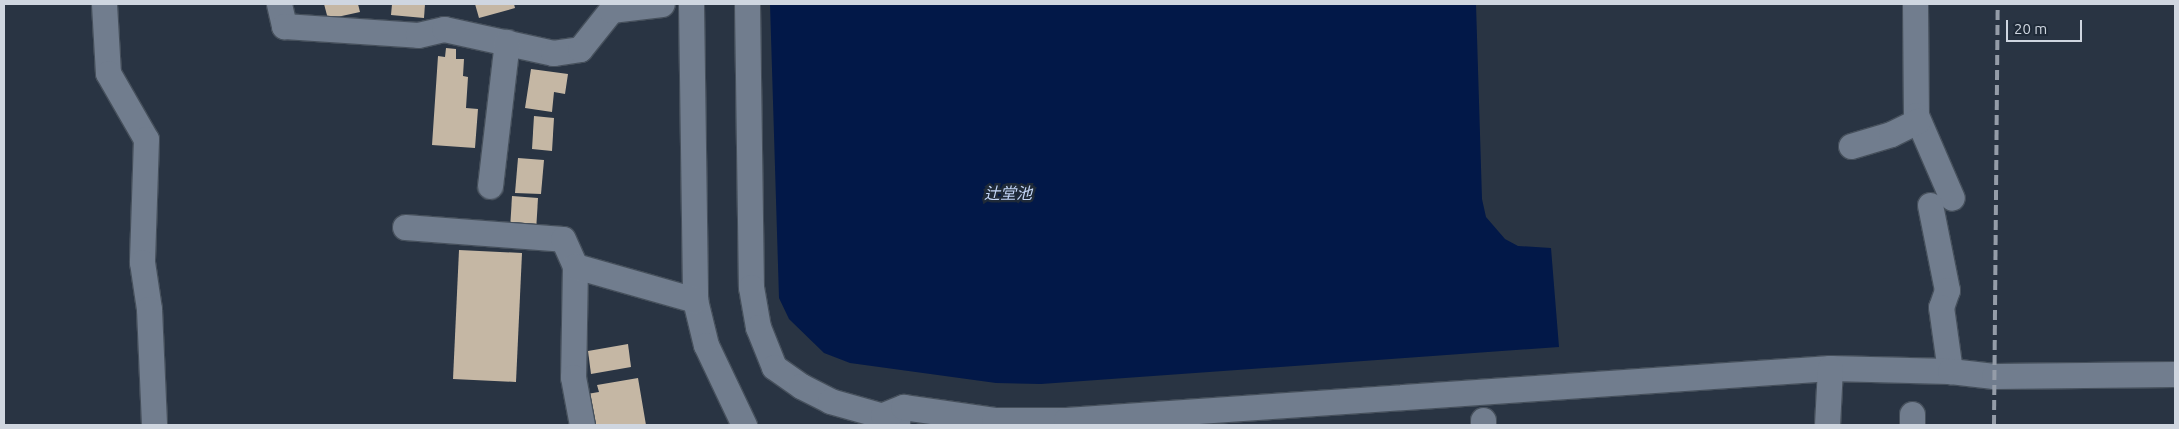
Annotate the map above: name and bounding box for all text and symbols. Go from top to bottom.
scale bar [2009,10,2085,42]
text: 20 m [2014,20,2047,37]
water label: 辻堂池 [984,183,1032,203]

